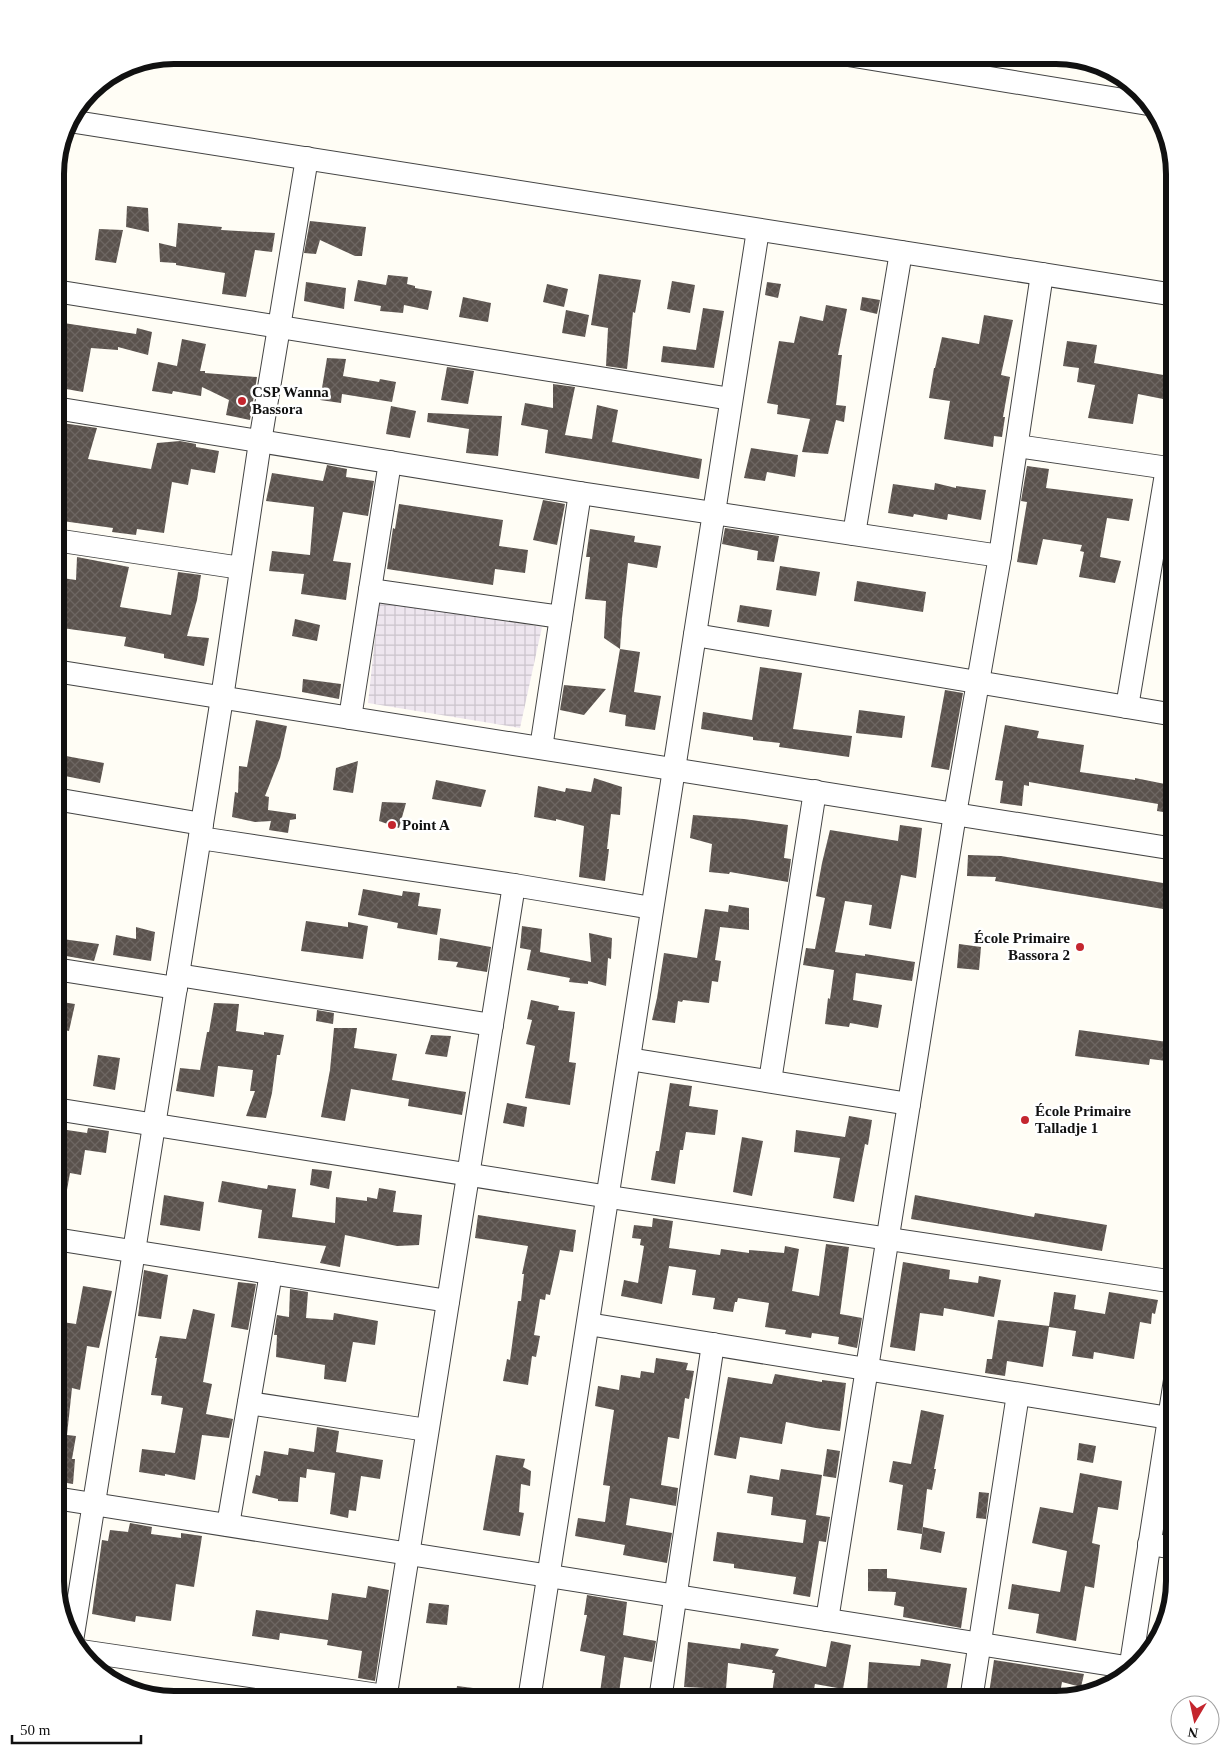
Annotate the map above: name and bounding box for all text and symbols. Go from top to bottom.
place label: CSP Wanna Bassora [252,384,329,417]
marker: CSP Wanna Bassora [236,395,248,407]
place label: Point A [402,817,450,833]
marker: Point A [386,819,398,831]
place label: École Primaire Bassora 2 [974,930,1070,963]
marker: École Primaire Bassora 2 [1074,941,1086,953]
place label: École Primaire Talladje 1 [1035,1103,1131,1136]
marker: École Primaire Talladje 1 [1019,1114,1031,1126]
north arrow [1170,1695,1220,1745]
scale bar [12,1712,141,1744]
text: 50 m [20,1722,51,1738]
text: N [1187,1724,1199,1741]

